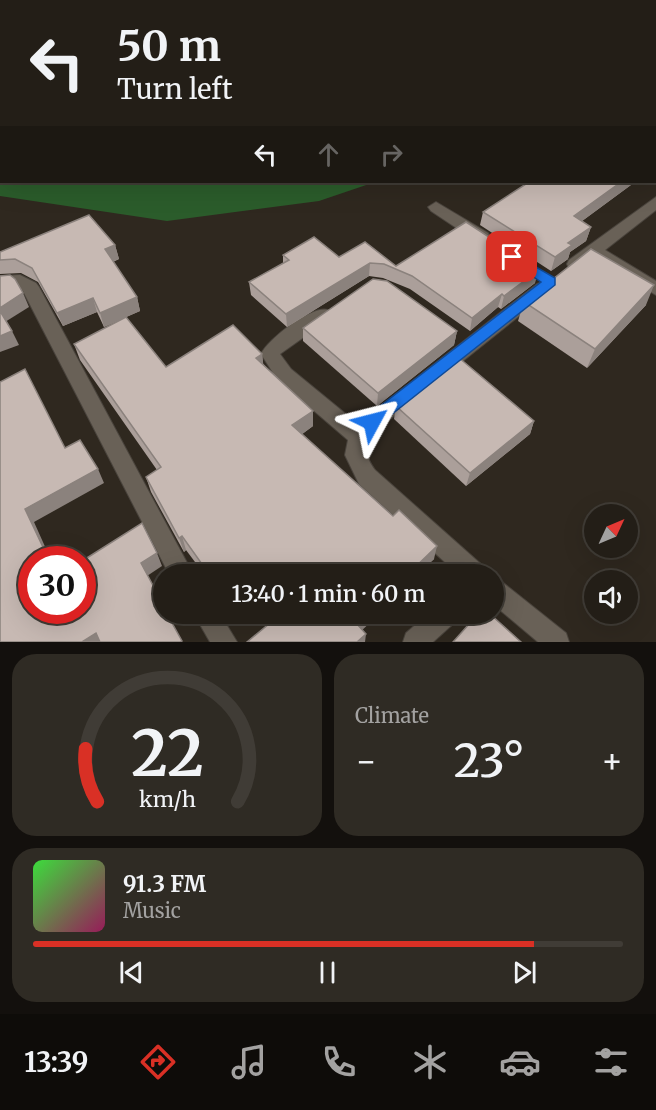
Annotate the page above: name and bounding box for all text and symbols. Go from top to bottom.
text: 50 m [117,20,221,72]
icon: left [18,24,96,102]
text: Turn left [117,72,232,106]
icon: left [249,138,282,171]
icon: ahead [312,138,345,171]
icon: right [375,138,408,171]
pin [486,231,537,282]
icon: arrive [495,240,528,273]
position arrow [340,390,404,454]
north arrow [584,504,638,558]
map controls [584,504,638,624]
speed limit sign: 30 [18,546,96,624]
button: sound [584,570,638,624]
text: 13:40 · 1 min · 60 m [231,580,426,608]
text: Climate [355,703,429,728]
text: 22 [131,715,203,793]
text: 23° [454,733,524,789]
text: − [355,741,377,782]
text: + [601,741,623,782]
text: km/h [139,786,195,813]
text: 91.3 FM [123,870,206,898]
text: Music [123,898,181,923]
icon: previous [115,956,148,989]
icon: pause [311,956,344,989]
icon: next [508,956,541,989]
icon: directions [137,1041,179,1083]
icon: music [228,1041,270,1083]
icon: phone [318,1041,360,1083]
icon: climate [409,1041,451,1083]
icon: car [499,1041,541,1083]
icon: filters [590,1041,632,1083]
text: 13:39 [24,1045,88,1079]

